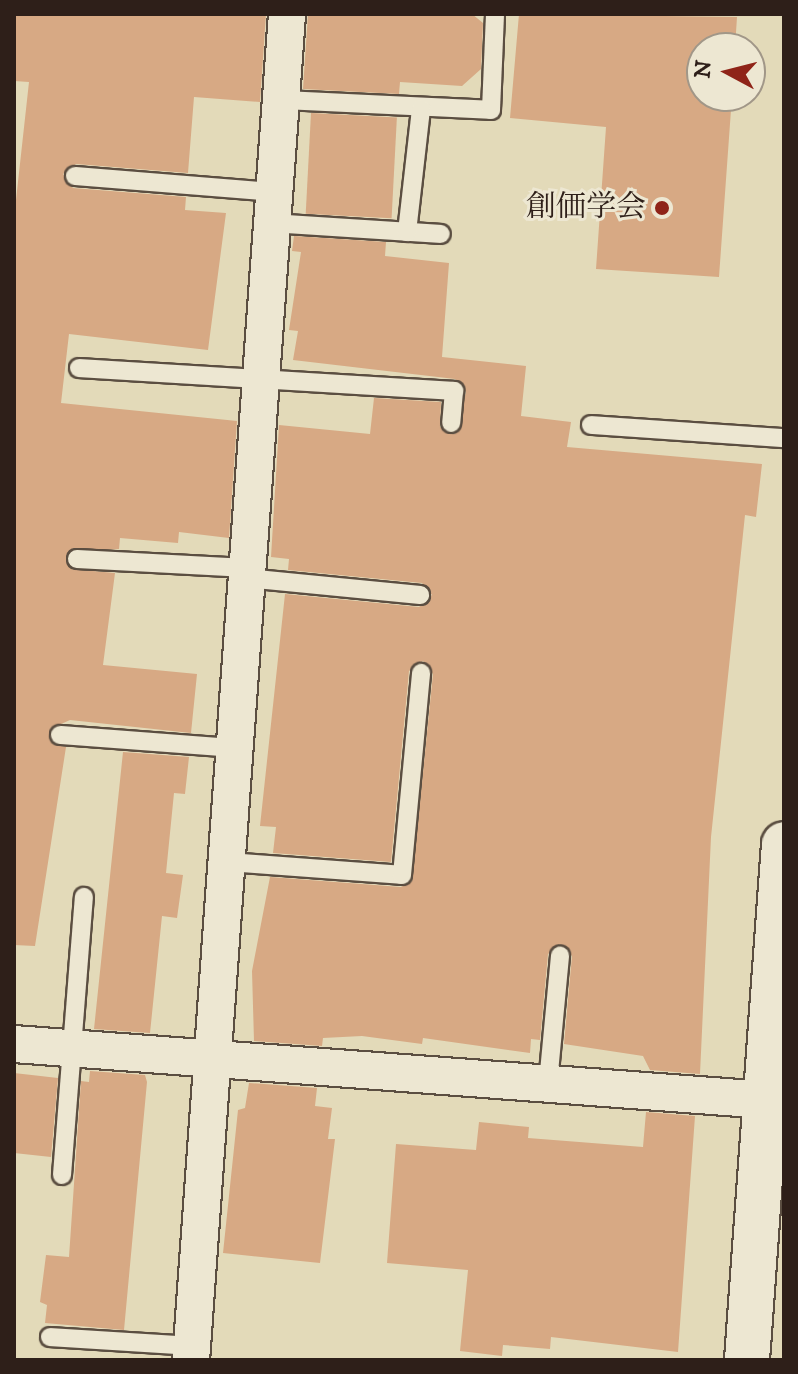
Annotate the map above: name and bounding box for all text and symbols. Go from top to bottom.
north arrow [686,32,766,112]
text: N [689,59,718,80]
place label: 創価学会 [526,190,646,226]
marker: 創価学会 [653,199,671,217]

